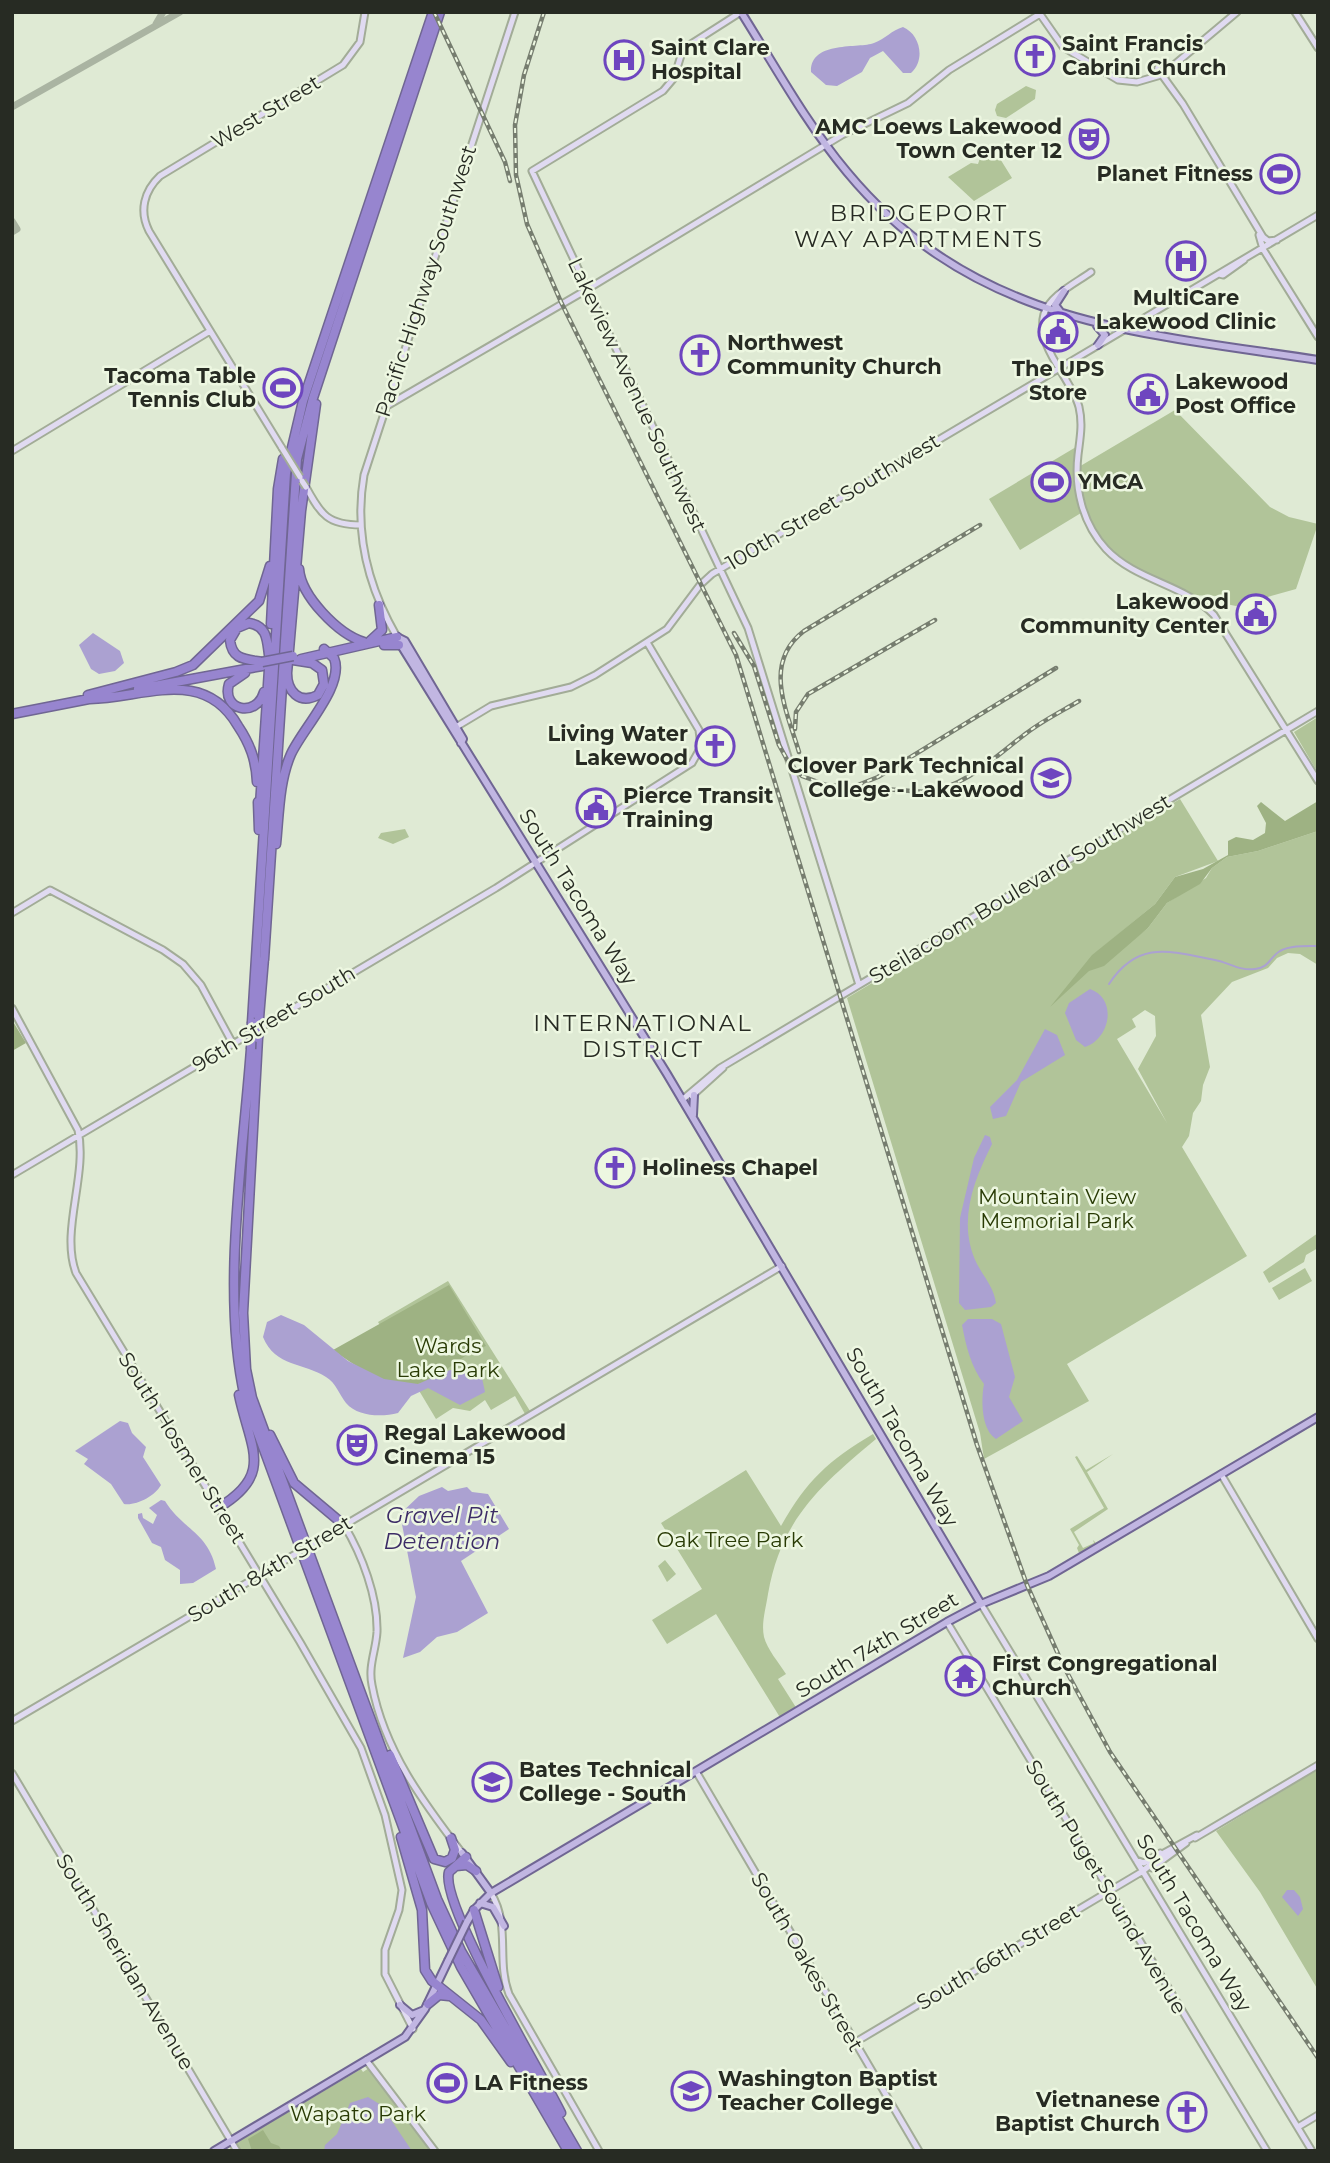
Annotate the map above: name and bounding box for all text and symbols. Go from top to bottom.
place label: Saint Francis Cabrini Church [1062,31,1227,80]
place label: Saint Clare Hospital [651,35,770,84]
church icon: Saint Francis Cabrini Church [1014,35,1056,77]
hospital icon: Saint Clare Hospital [603,39,645,81]
street label: West Street [207,69,325,154]
place label: AMC Loews Lakewood Town Center 12 [814,114,1062,163]
theatre icon: AMC Loews Lakewood Town Center 12 [1068,118,1110,160]
street label: Pacific Highway Southwest [370,142,481,420]
sports icon: Planet Fitness [1259,153,1301,195]
place label: Planet Fitness [1096,161,1253,186]
district label: BRIDGEPORT WAY APARTMENTS [794,199,1044,253]
hospital icon: MultiCare Lakewood Clinic [1165,240,1207,282]
street label: Lakeview Avenue Southwest [563,254,712,536]
place label: MultiCare Lakewood Clinic [1096,285,1277,334]
public building icon: The UPS Store [1037,311,1079,353]
place label: Northwest Community Church [727,330,942,379]
church icon: Northwest Community Church [679,334,721,376]
place label: The UPS Store [1012,356,1104,405]
place label: Tacoma Table Tennis Club [104,363,256,412]
sports icon: Tacoma Table Tennis Club [262,367,304,409]
place label: Lakewood Post Office [1175,369,1296,418]
public building icon: Lakewood Post Office [1127,373,1169,415]
street label: 100th Street Southwest [721,428,944,575]
sports icon: YMCA [1030,461,1072,503]
place label: YMCA [1077,469,1144,494]
place label: Lakewood Community Center [1020,589,1229,638]
public building icon: Lakewood Community Center [1235,593,1277,635]
place label: Living Water Lakewood [548,721,688,770]
church icon: Living Water Lakewood [694,725,736,767]
place label: Clover Park Technical College - Lakewood [787,753,1024,802]
school or university icon: Clover Park Technical College - Lakewood [1030,757,1072,799]
place label: Pierce Transit Training [623,783,773,832]
public building icon: Pierce Transit Training [575,787,617,829]
street label: Steilacoom Boulevard Southwest [864,788,1175,989]
street label: South Tacoma Way [514,804,643,990]
street label: 96th Street South [188,960,360,1077]
district label: INTERNATIONAL DISTRICT [533,1009,753,1063]
church icon: Holiness Chapel [594,1147,636,1189]
place label: Holiness Chapel [642,1155,818,1180]
park label: Mountain View Memorial Park [978,1184,1137,1233]
park label: Wards Lake Park [396,1333,500,1382]
street label: South Tacoma Way [841,1343,964,1531]
street label: South Hosmer Street [113,1347,252,1548]
place label: Regal Lakewood Cinema 15 [384,1420,566,1469]
theatre icon: Regal Lakewood Cinema 15 [336,1424,378,1466]
water label: Gravel Pit Detention [384,1501,500,1555]
street label: South 84th Street [183,1510,357,1628]
park label: Oak Tree Park [657,1527,804,1552]
street label: South 74th Street [791,1586,962,1703]
place label: First Congregational Church [992,1651,1218,1700]
temple icon: First Congregational Church [944,1655,986,1697]
street label: South Puget Sound Avenue [1020,1755,1192,2018]
place label: Bates Technical College - South [519,1757,692,1806]
school or university icon: Bates Technical College - South [471,1761,513,1803]
street label: South Tacoma Way [1131,1829,1258,2017]
street label: South Sheridan Avenue [51,1849,200,2074]
street label: South Oakes Street [746,1868,869,2056]
street label: South 66th Street [912,1898,1084,2015]
sports icon: LA Fitness [426,2062,468,2104]
place label: Washington Baptist Teacher College [718,2066,938,2115]
place label: LA Fitness [474,2070,588,2095]
school or university icon: Washington Baptist Teacher College [670,2070,712,2112]
place label: Vietnanese Baptist Church [995,2087,1160,2136]
church icon: Vietnanese Baptist Church [1166,2091,1208,2133]
park label: Wapato Park [290,2101,426,2126]

